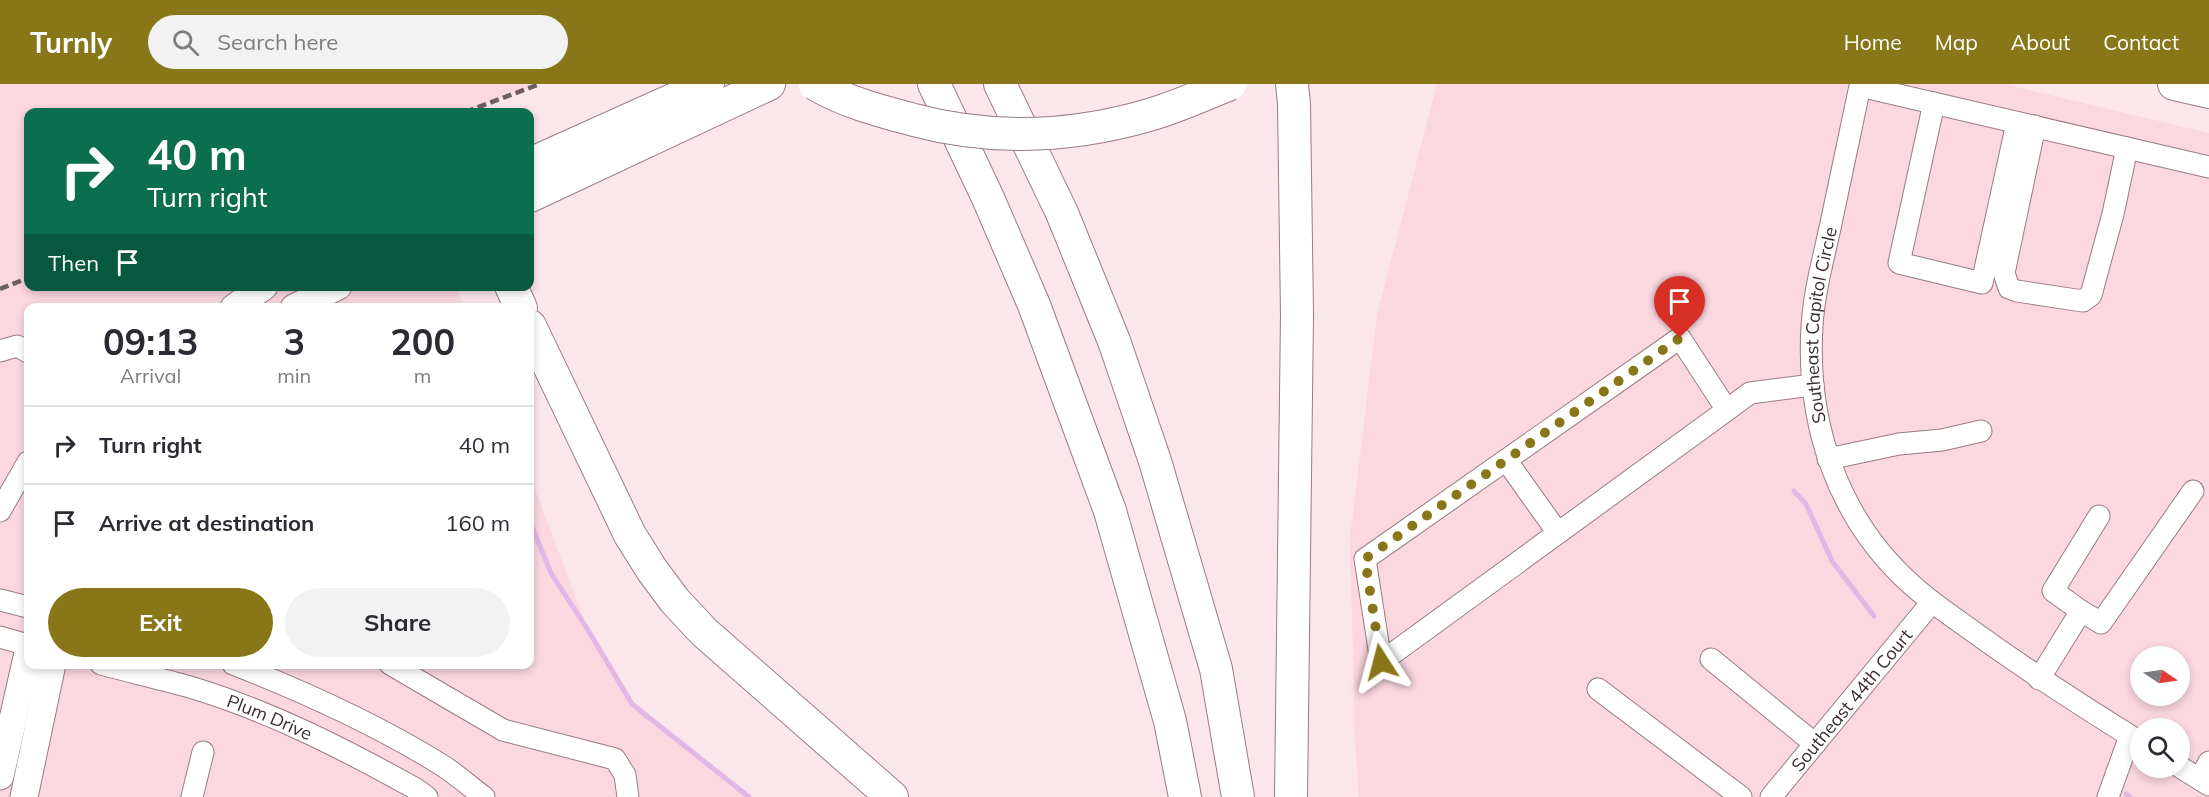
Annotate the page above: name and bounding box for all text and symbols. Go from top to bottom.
search box [148,15,568,69]
text: Turnly [30,25,112,60]
icon: search [169,26,202,59]
text: Search here [217,28,338,56]
text: Home [1844,29,1902,55]
text: Map [1935,29,1978,55]
text: About [2011,29,2070,55]
text: Contact [2103,29,2179,55]
text: 40 m [147,128,247,181]
icon: right [48,132,126,210]
text: Turn right [147,180,267,214]
street label: Southeast Capitol Circle [1800,224,1841,426]
icon: arrive [111,246,144,279]
text: Then [48,249,99,277]
pin [1654,276,1705,338]
icon: arrive [1663,285,1696,318]
text: 09:13 [103,319,198,364]
text: 3 [283,319,305,364]
text: 200 [390,319,455,364]
text: Arrival [120,363,181,388]
text: min [277,363,311,388]
text: m [414,363,431,388]
icon: right [48,429,81,462]
text: Turn right [99,431,202,459]
text: 40 m [459,431,510,459]
icon: arrive [48,507,81,540]
text: Arrive at destination [99,509,314,537]
text: 160 m [445,509,510,537]
button: Exit [48,588,273,657]
button: Share [285,588,510,657]
street label: Southeast 44th Court [1786,624,1917,776]
position arrow [1349,630,1413,694]
north arrow [2130,646,2190,706]
map controls [2130,646,2190,778]
street label: Plum Drive [224,689,316,745]
button: search [2130,718,2190,778]

